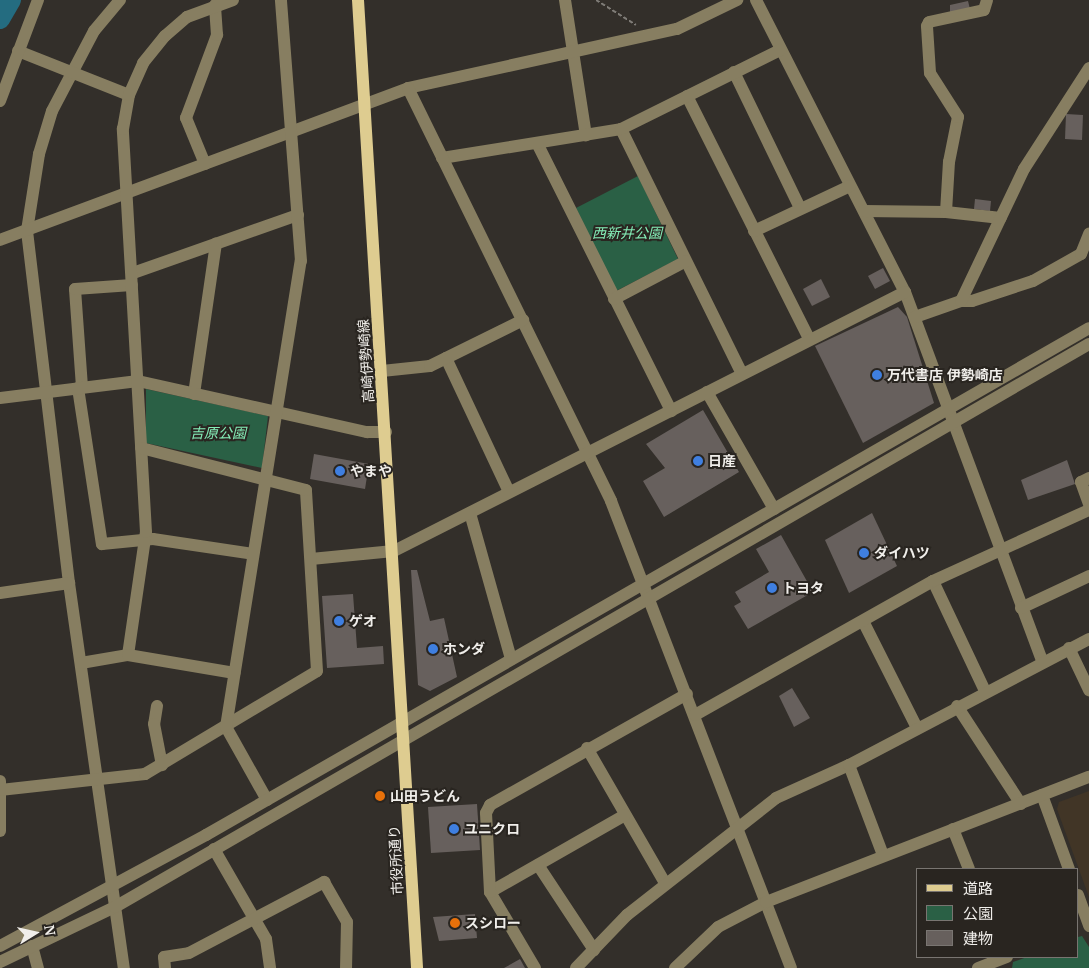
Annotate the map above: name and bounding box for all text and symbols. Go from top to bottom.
park label: 西新井公園 [592,225,662,241]
street label: 高崎伊勢崎線 [355,319,377,403]
place label: 万代書店 伊勢崎店 [887,367,1003,383]
marker: 万代書店 伊勢崎店 [871,369,883,381]
park label: 吉原公園 [190,425,246,441]
place label: 日産 [708,453,736,469]
marker: 日産 [692,455,704,467]
place label: やまや [350,463,392,479]
marker: やまや [334,465,346,477]
place label: ダイハツ [874,545,930,561]
marker: ダイハツ [858,547,870,559]
place label: トヨタ [782,580,824,596]
marker: トヨタ [766,582,778,594]
place label: ゲオ [349,613,377,629]
marker: ゲオ [333,615,345,627]
place label: ホンダ [443,641,485,657]
marker: ホンダ [427,643,439,655]
place label: 山田うどん [390,788,460,804]
marker: 山田うどん [374,790,386,802]
place label: ユニクロ [464,821,520,837]
marker: ユニクロ [448,823,460,835]
street label: 市役所通り [386,825,406,895]
legend [916,868,1079,958]
text: 道路 [963,878,993,898]
text: 公園 [963,903,993,923]
north arrow [10,908,60,958]
place label: スシロー [465,915,521,931]
marker: スシロー [449,917,461,929]
text: N [40,923,61,937]
text: 建物 [963,928,993,948]

